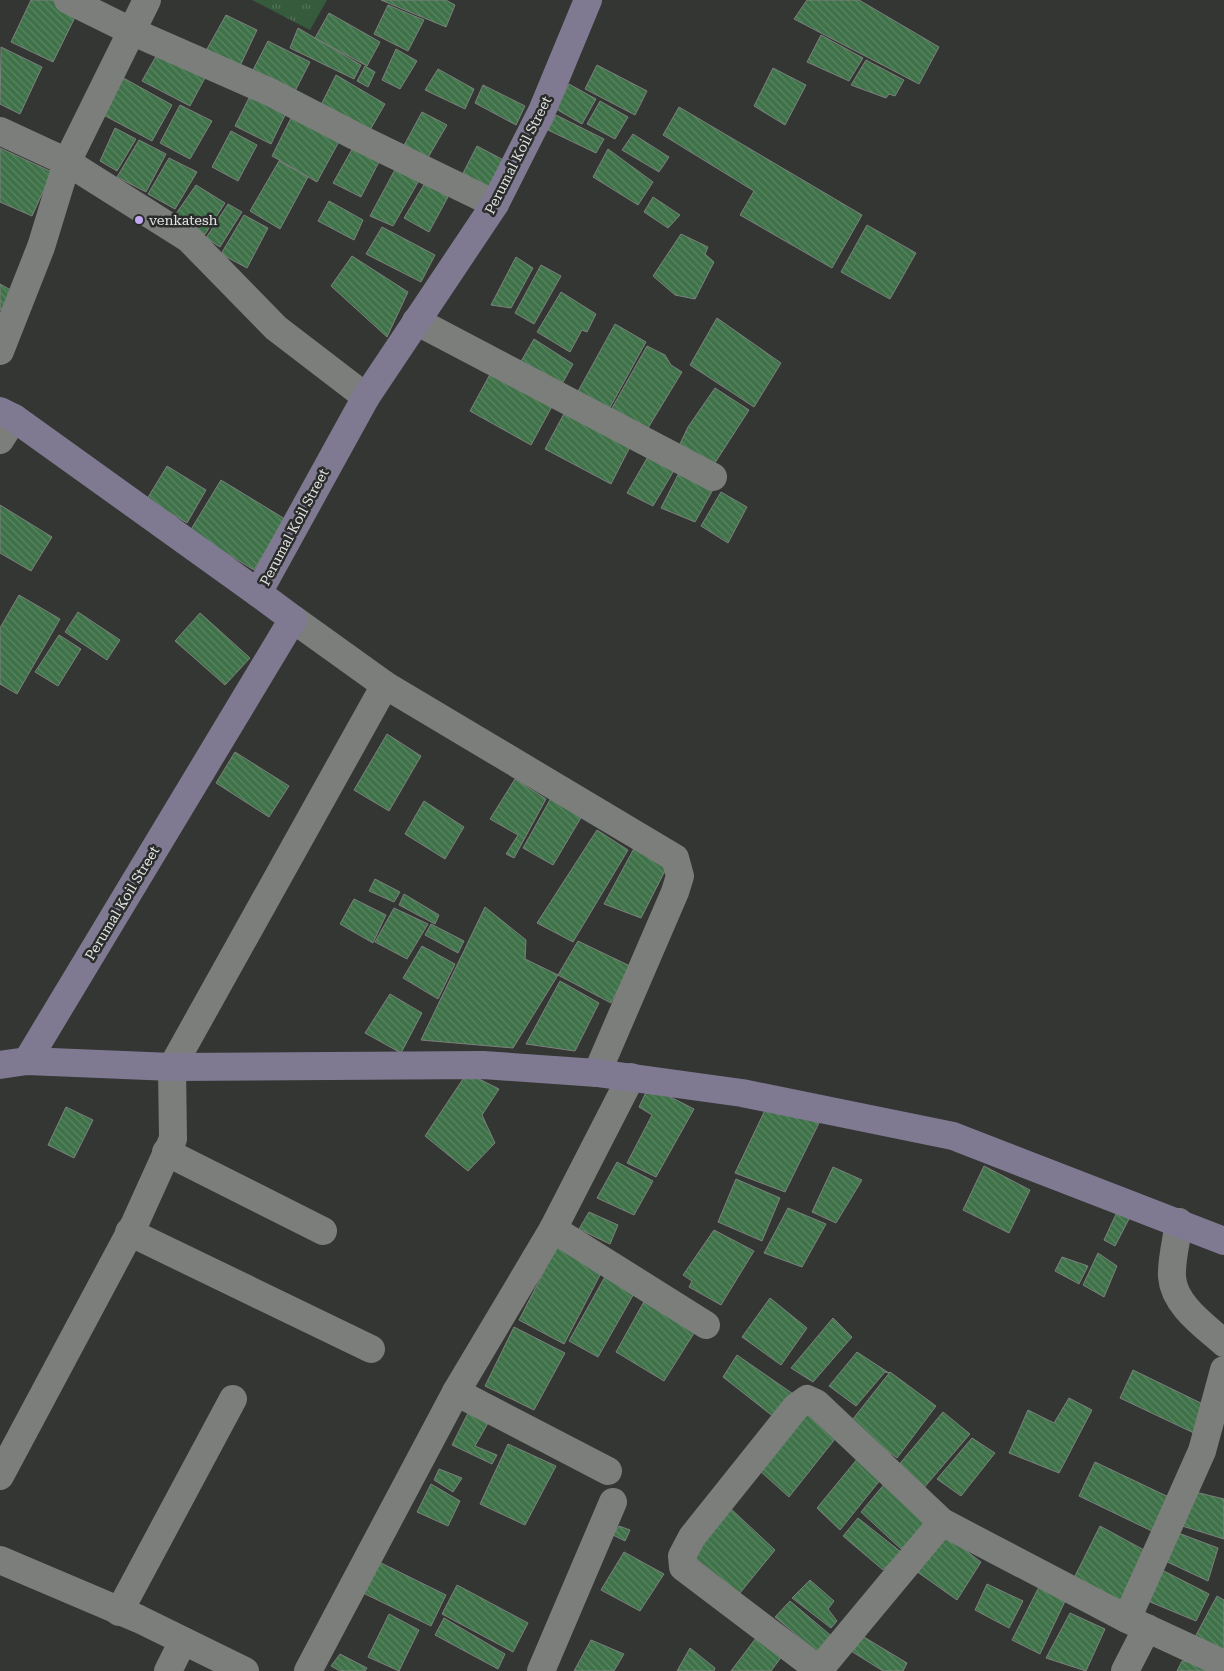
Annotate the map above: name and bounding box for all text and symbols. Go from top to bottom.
street label: Perumal Koil Street [481,93,555,217]
place label: venkatesh [149,212,218,228]
marker: venkatesh [133,214,145,226]
street label: Perumal Koil Street [256,466,332,588]
street label: Perumal Koil Street [82,843,162,963]

